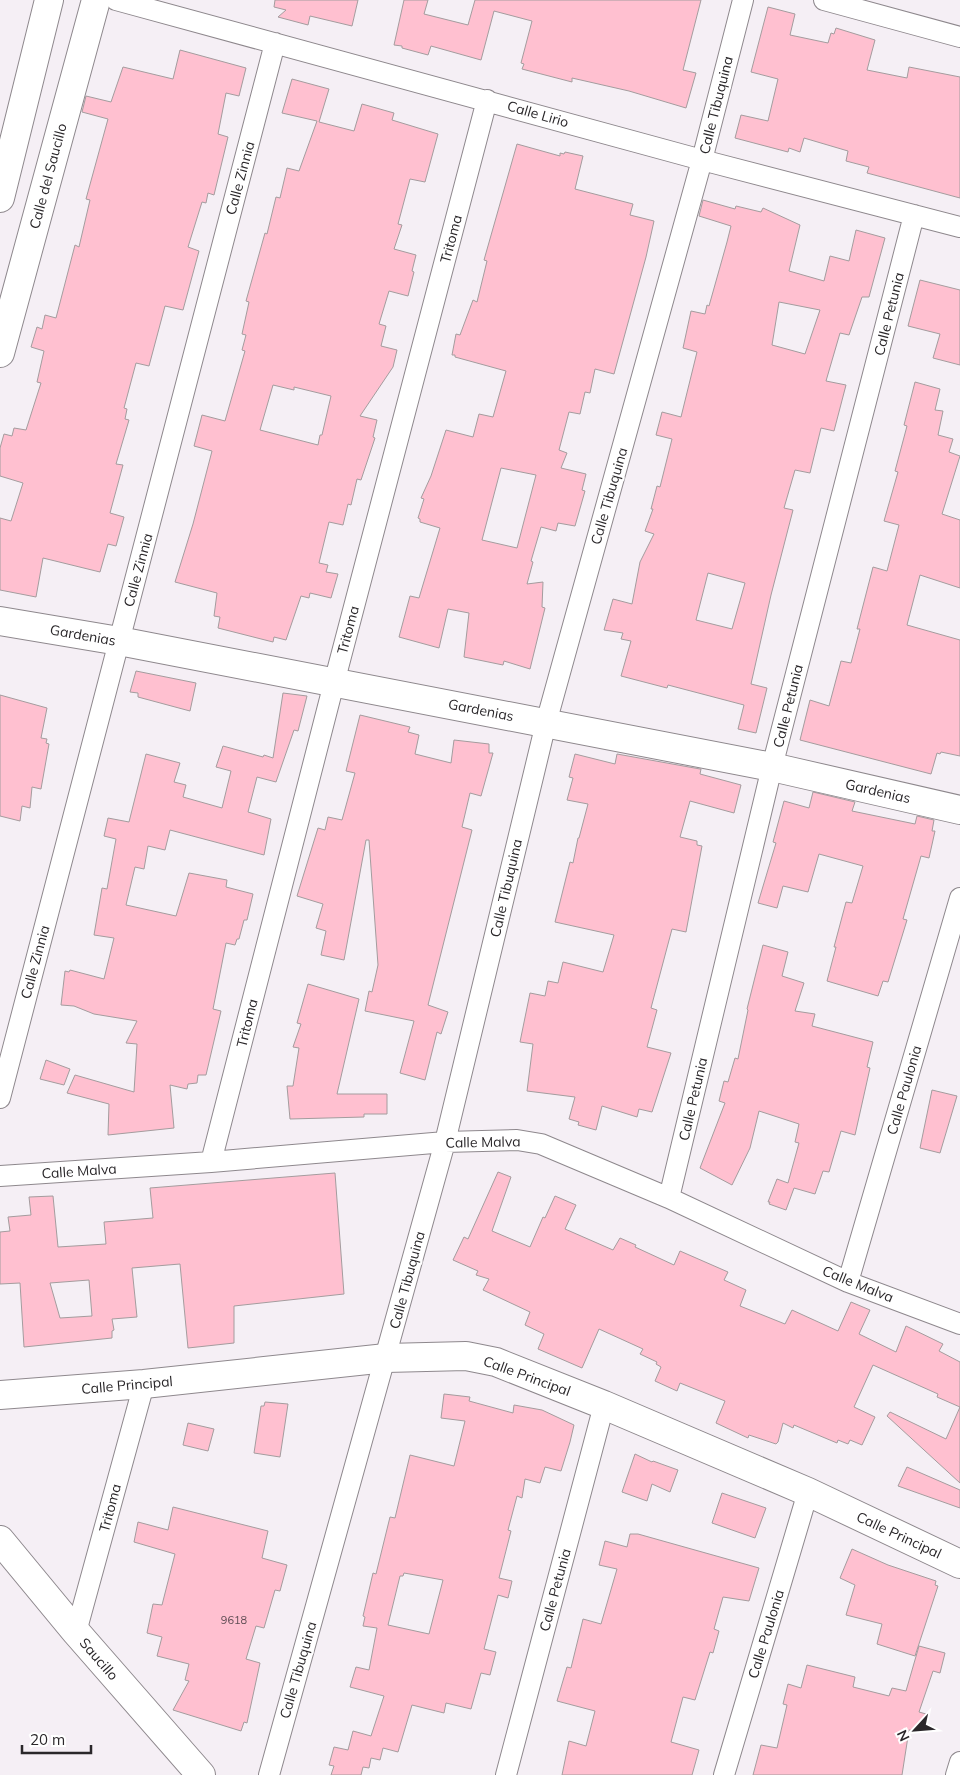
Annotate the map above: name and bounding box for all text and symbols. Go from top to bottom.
street label: Calle Tibuquina [695,54,737,156]
street label: Calle Lirio [505,97,571,131]
street label: Calle del Saucillo [25,121,71,231]
street label: Calle Zinnia [222,139,258,217]
street label: Tritoma [436,213,466,265]
street label: Calle Petunia [870,271,908,357]
street label: Calle Tibuquina [587,445,631,547]
street label: Calle Zinnia [120,531,156,609]
street label: Tritoma [333,604,363,656]
street label: Gardenias [49,620,117,650]
street label: Calle Petunia [769,663,807,749]
street label: Gardenias [447,695,515,725]
street label: Gardenias [844,775,912,807]
street label: Calle Tibuquina [486,837,526,939]
street label: Calle Zinnia [17,923,53,1001]
street label: Tritoma [232,997,262,1049]
street label: Calle Paulonia [883,1043,925,1137]
street label: Calle Petunia [675,1056,711,1142]
street label: Calle Malva [445,1132,521,1152]
street label: Calle Malva [41,1159,117,1183]
street label: Calle Tibuquina [385,1229,429,1331]
street label: Calle Malva [820,1262,896,1306]
street label: Calle Principal [481,1352,573,1400]
street label: Calle Principal [81,1372,173,1398]
street label: Tritoma [95,1482,125,1534]
street label: Calle Principal [854,1507,944,1563]
street label: Calle Petunia [535,1547,575,1633]
street label: Calle Paulonia [744,1587,788,1681]
house number: 9618 [221,1613,248,1627]
street label: Calle Tibuquina [276,1619,320,1721]
street label: Saucillo [76,1634,122,1684]
north arrow [890,1705,940,1755]
scale bar [22,1722,91,1754]
text: N [893,1727,914,1744]
text: 20 m [30,1730,65,1749]

